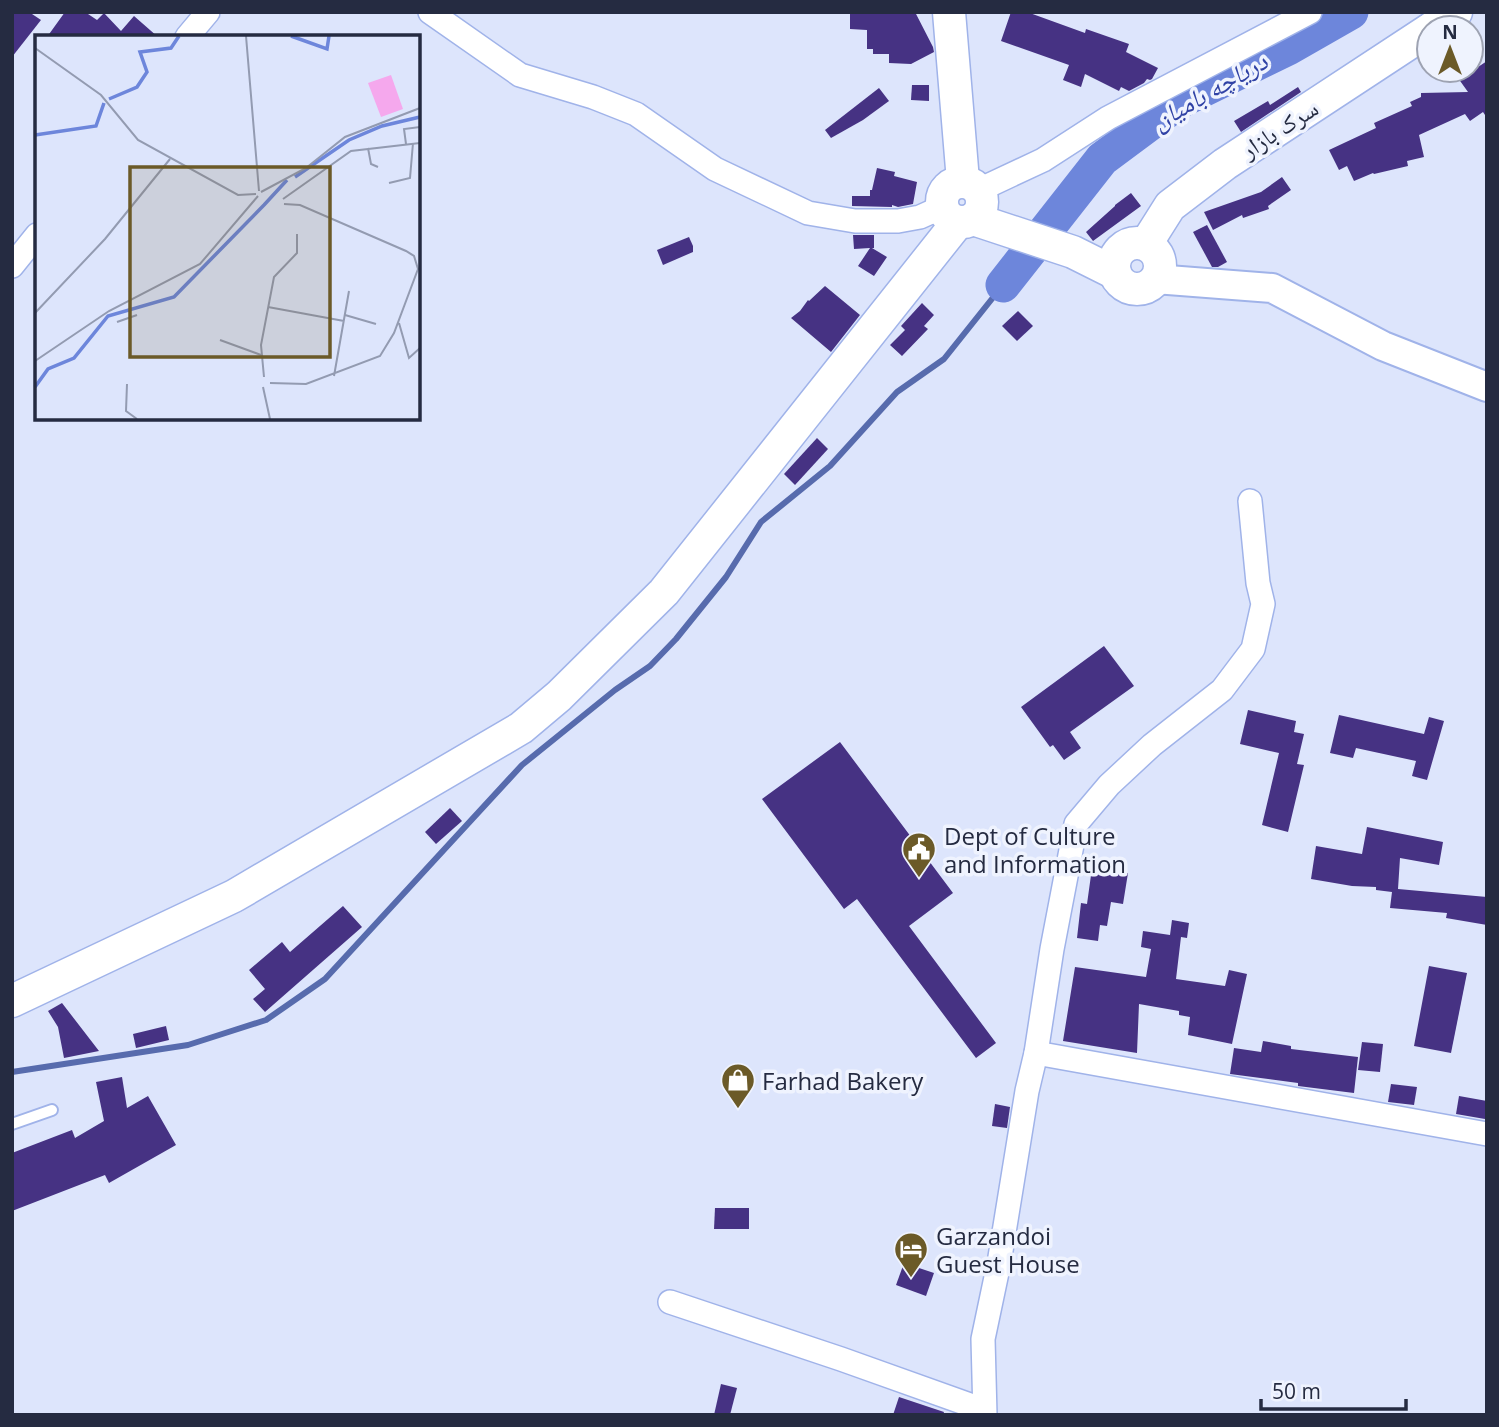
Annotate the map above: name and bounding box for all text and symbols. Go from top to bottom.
north arrow [1415,14,1485,84]
text: N [1442,19,1458,45]
inset map [35,35,420,420]
water label: دریاچه بامیان [1145,42,1274,138]
street label: سرک بازار [1233,91,1324,166]
place label: Dept of Culture and Information [944,819,1126,880]
public building icon: Dept of Culture and Information [900,830,938,879]
shop icon: Farhad Bakery [719,1061,757,1110]
place label: Farhad Bakery [762,1064,924,1097]
place label: Garzandoi Guest House [936,1219,1080,1280]
hotel icon: Garzandoi Guest House [892,1230,930,1279]
scale bar [1261,1368,1406,1412]
text: 50 m [1272,1377,1321,1405]

